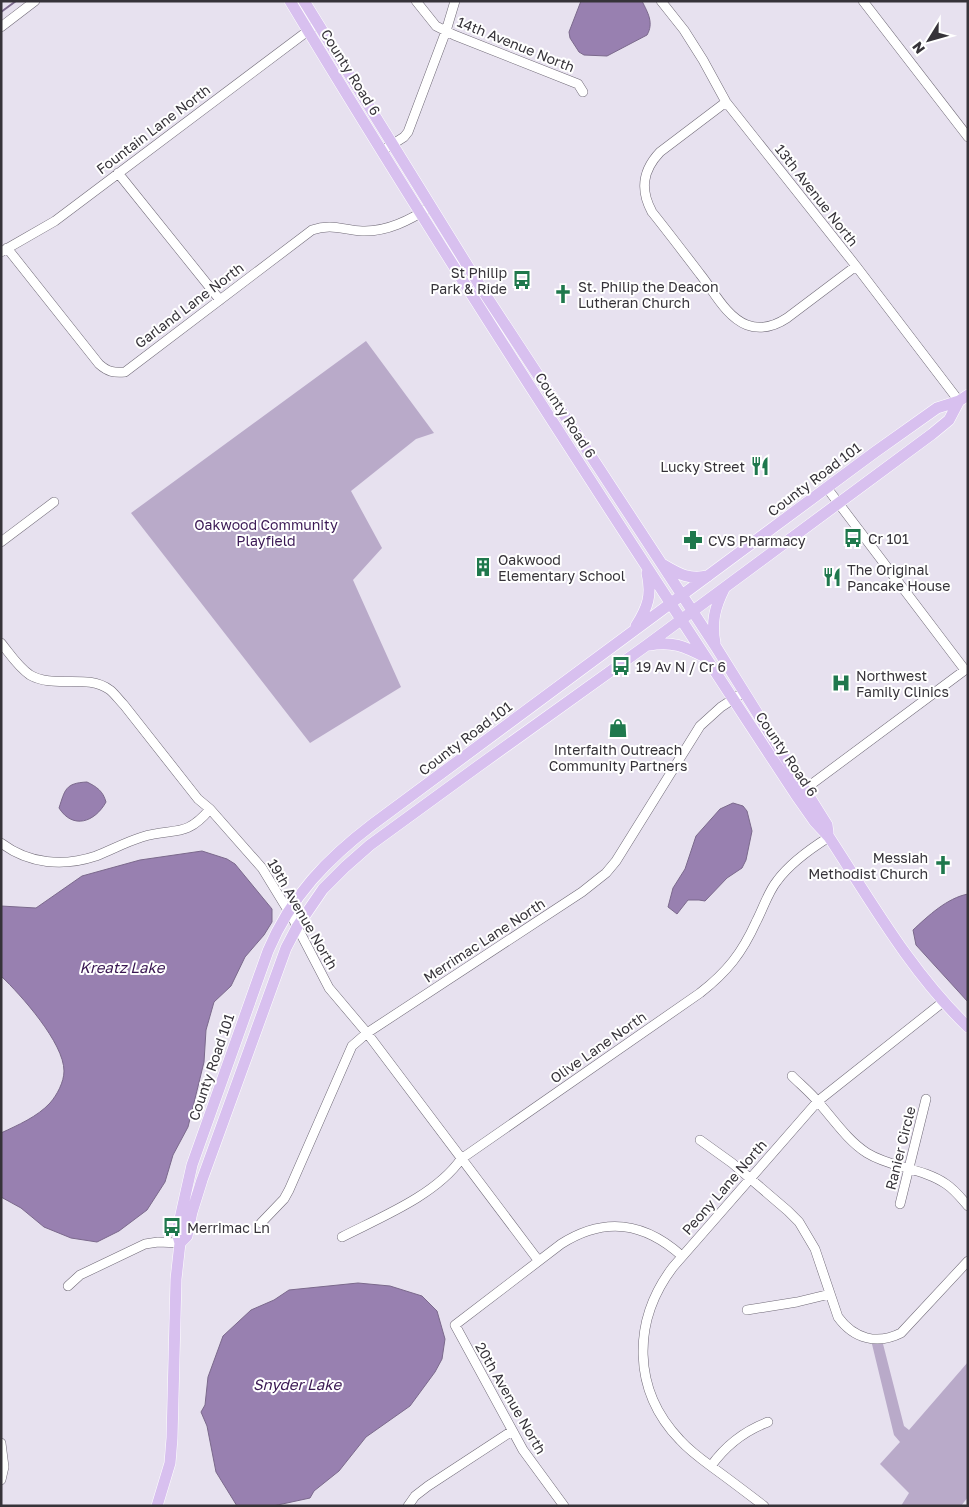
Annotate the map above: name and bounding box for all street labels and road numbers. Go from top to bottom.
street label: 14th Avenue North [455,13,577,75]
street label: County Road 6 [318,26,384,118]
street label: Fountain Lane North [93,81,213,177]
street label: 13th Avenue North [772,141,862,249]
street label: Garland Lane North [131,259,247,351]
street label: County Road 6 [532,369,600,461]
street label: County Road 101 [764,438,864,520]
street label: County Road 101 [415,697,515,779]
street label: County Road 6 [752,708,822,800]
street label: 19th Avenue North [264,856,342,972]
street label: Merrimac Lane North [420,894,548,986]
street label: Olive Lane North [547,1008,649,1086]
street label: County Road 101 [185,1011,237,1123]
street label: Ranier Circle [881,1105,919,1191]
street label: Peony Lane North [678,1136,770,1238]
street label: 20th Avenue North [472,1339,550,1457]

